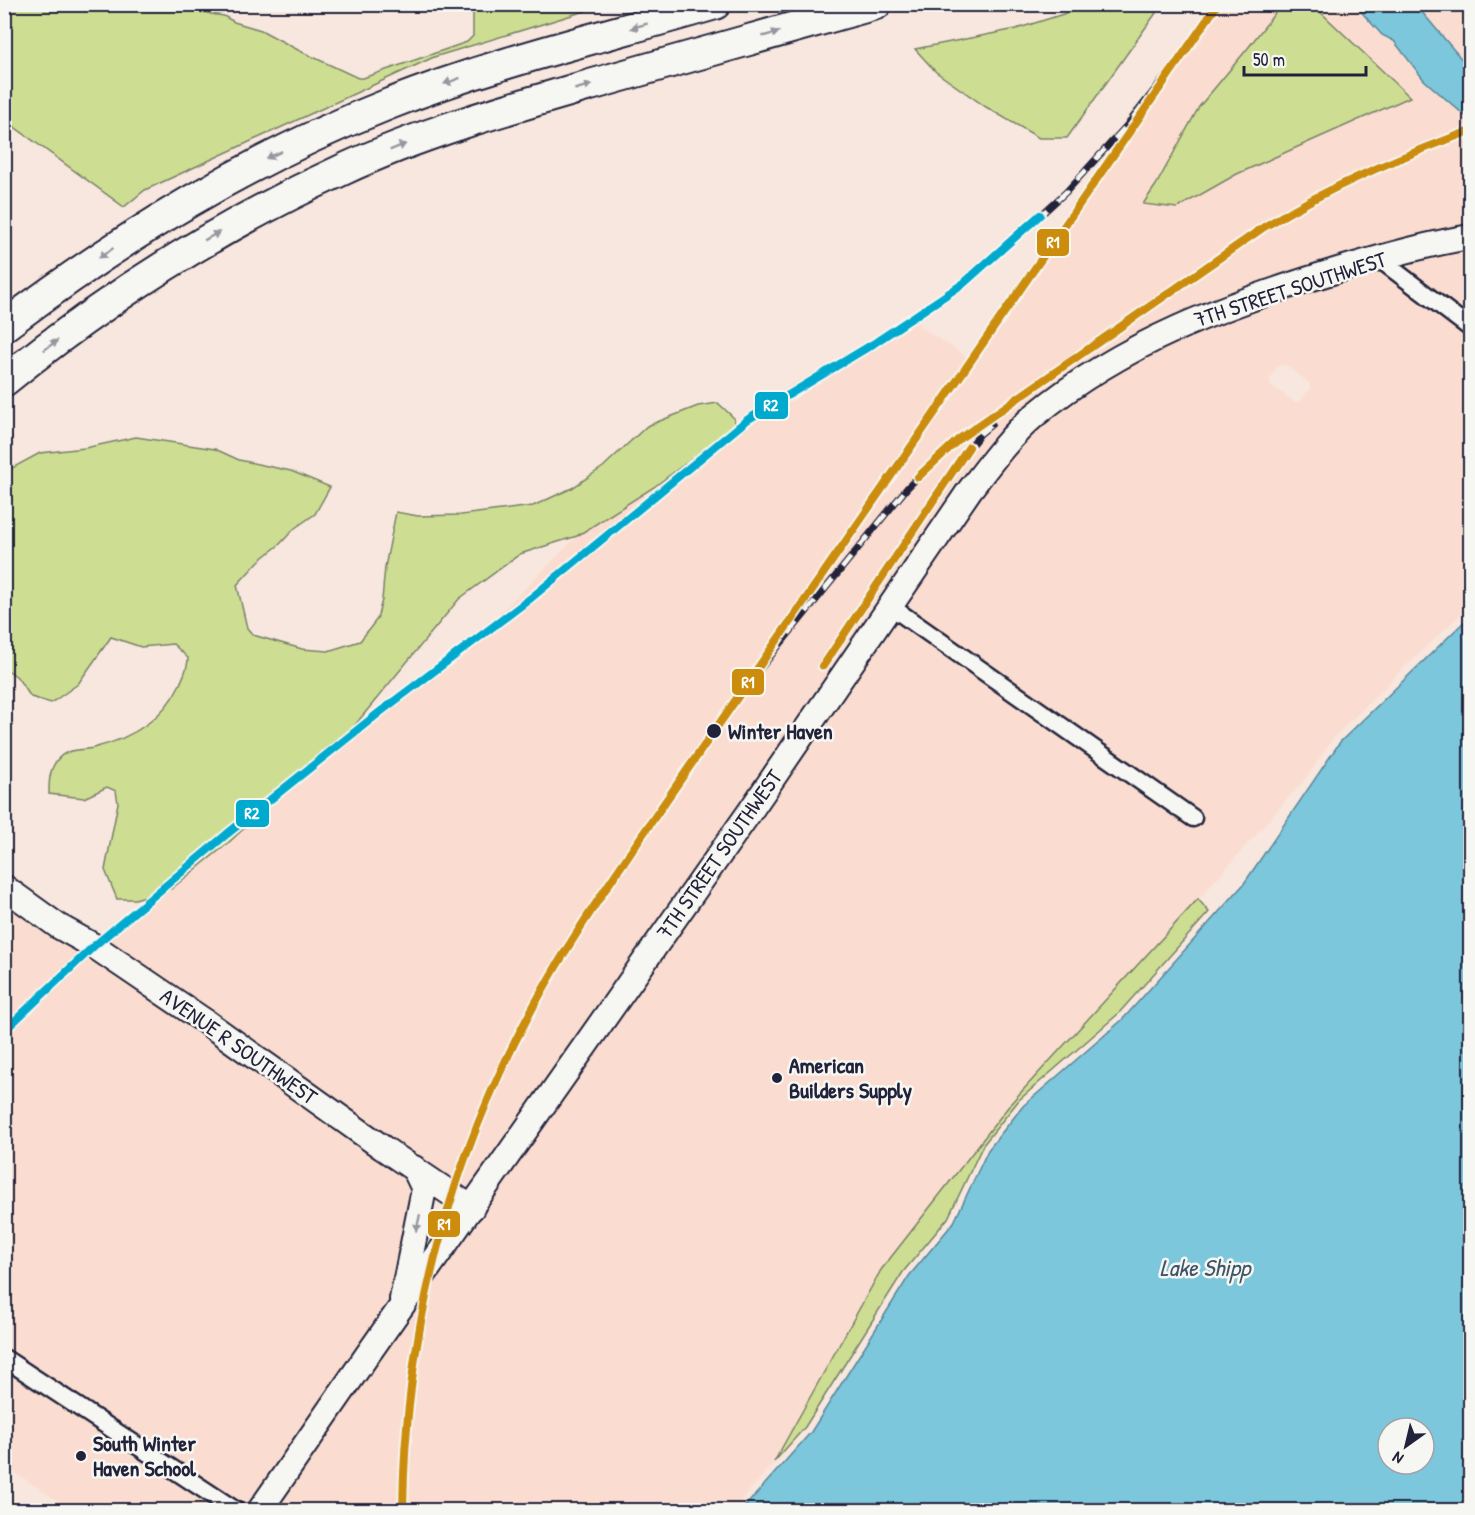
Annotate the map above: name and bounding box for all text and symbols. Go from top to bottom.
one-way arrow [630,22,648,31]
one-way arrow [762,29,780,38]
scale bar [1244,39,1366,77]
text: 50 m [1253,47,1285,72]
one-way arrow [443,77,461,87]
one-way arrow [574,82,592,91]
one-way arrow [389,142,407,152]
one-way arrow [265,150,282,159]
line badge: R1 [1036,228,1070,257]
one-way arrow [204,231,220,242]
text: R1 [1046,231,1060,253]
street label: 7TH STREET SOUTHWEST [1190,244,1391,334]
one-way arrow [98,247,114,259]
one-way arrow [43,340,58,352]
line badge: R2 [754,391,789,420]
text: R2 [764,394,779,416]
line badge: R1 [731,668,765,696]
text: R1 [741,671,755,693]
place label: Winter Haven [728,716,833,746]
marker: Winter Haven [705,722,723,740]
street label: 7TH STREET SOUTHWEST [649,763,789,945]
line badge: R2 [235,799,270,828]
text: R2 [245,802,260,824]
street label: AVENUE R SOUTHWEST [155,981,324,1112]
place label: American Builders Supply [789,1050,913,1106]
marker: American Builders Supply [770,1071,784,1085]
line badge: R1 [427,1210,461,1238]
text: R1 [437,1213,451,1235]
one-way arrow [413,1214,423,1233]
water label: Lake Shipp [1160,1251,1252,1284]
north arrow [1376,1416,1436,1476]
place label: South Winter Haven School [93,1428,197,1483]
text: N [1388,1447,1407,1470]
marker: South Winter Haven School [74,1449,88,1463]

